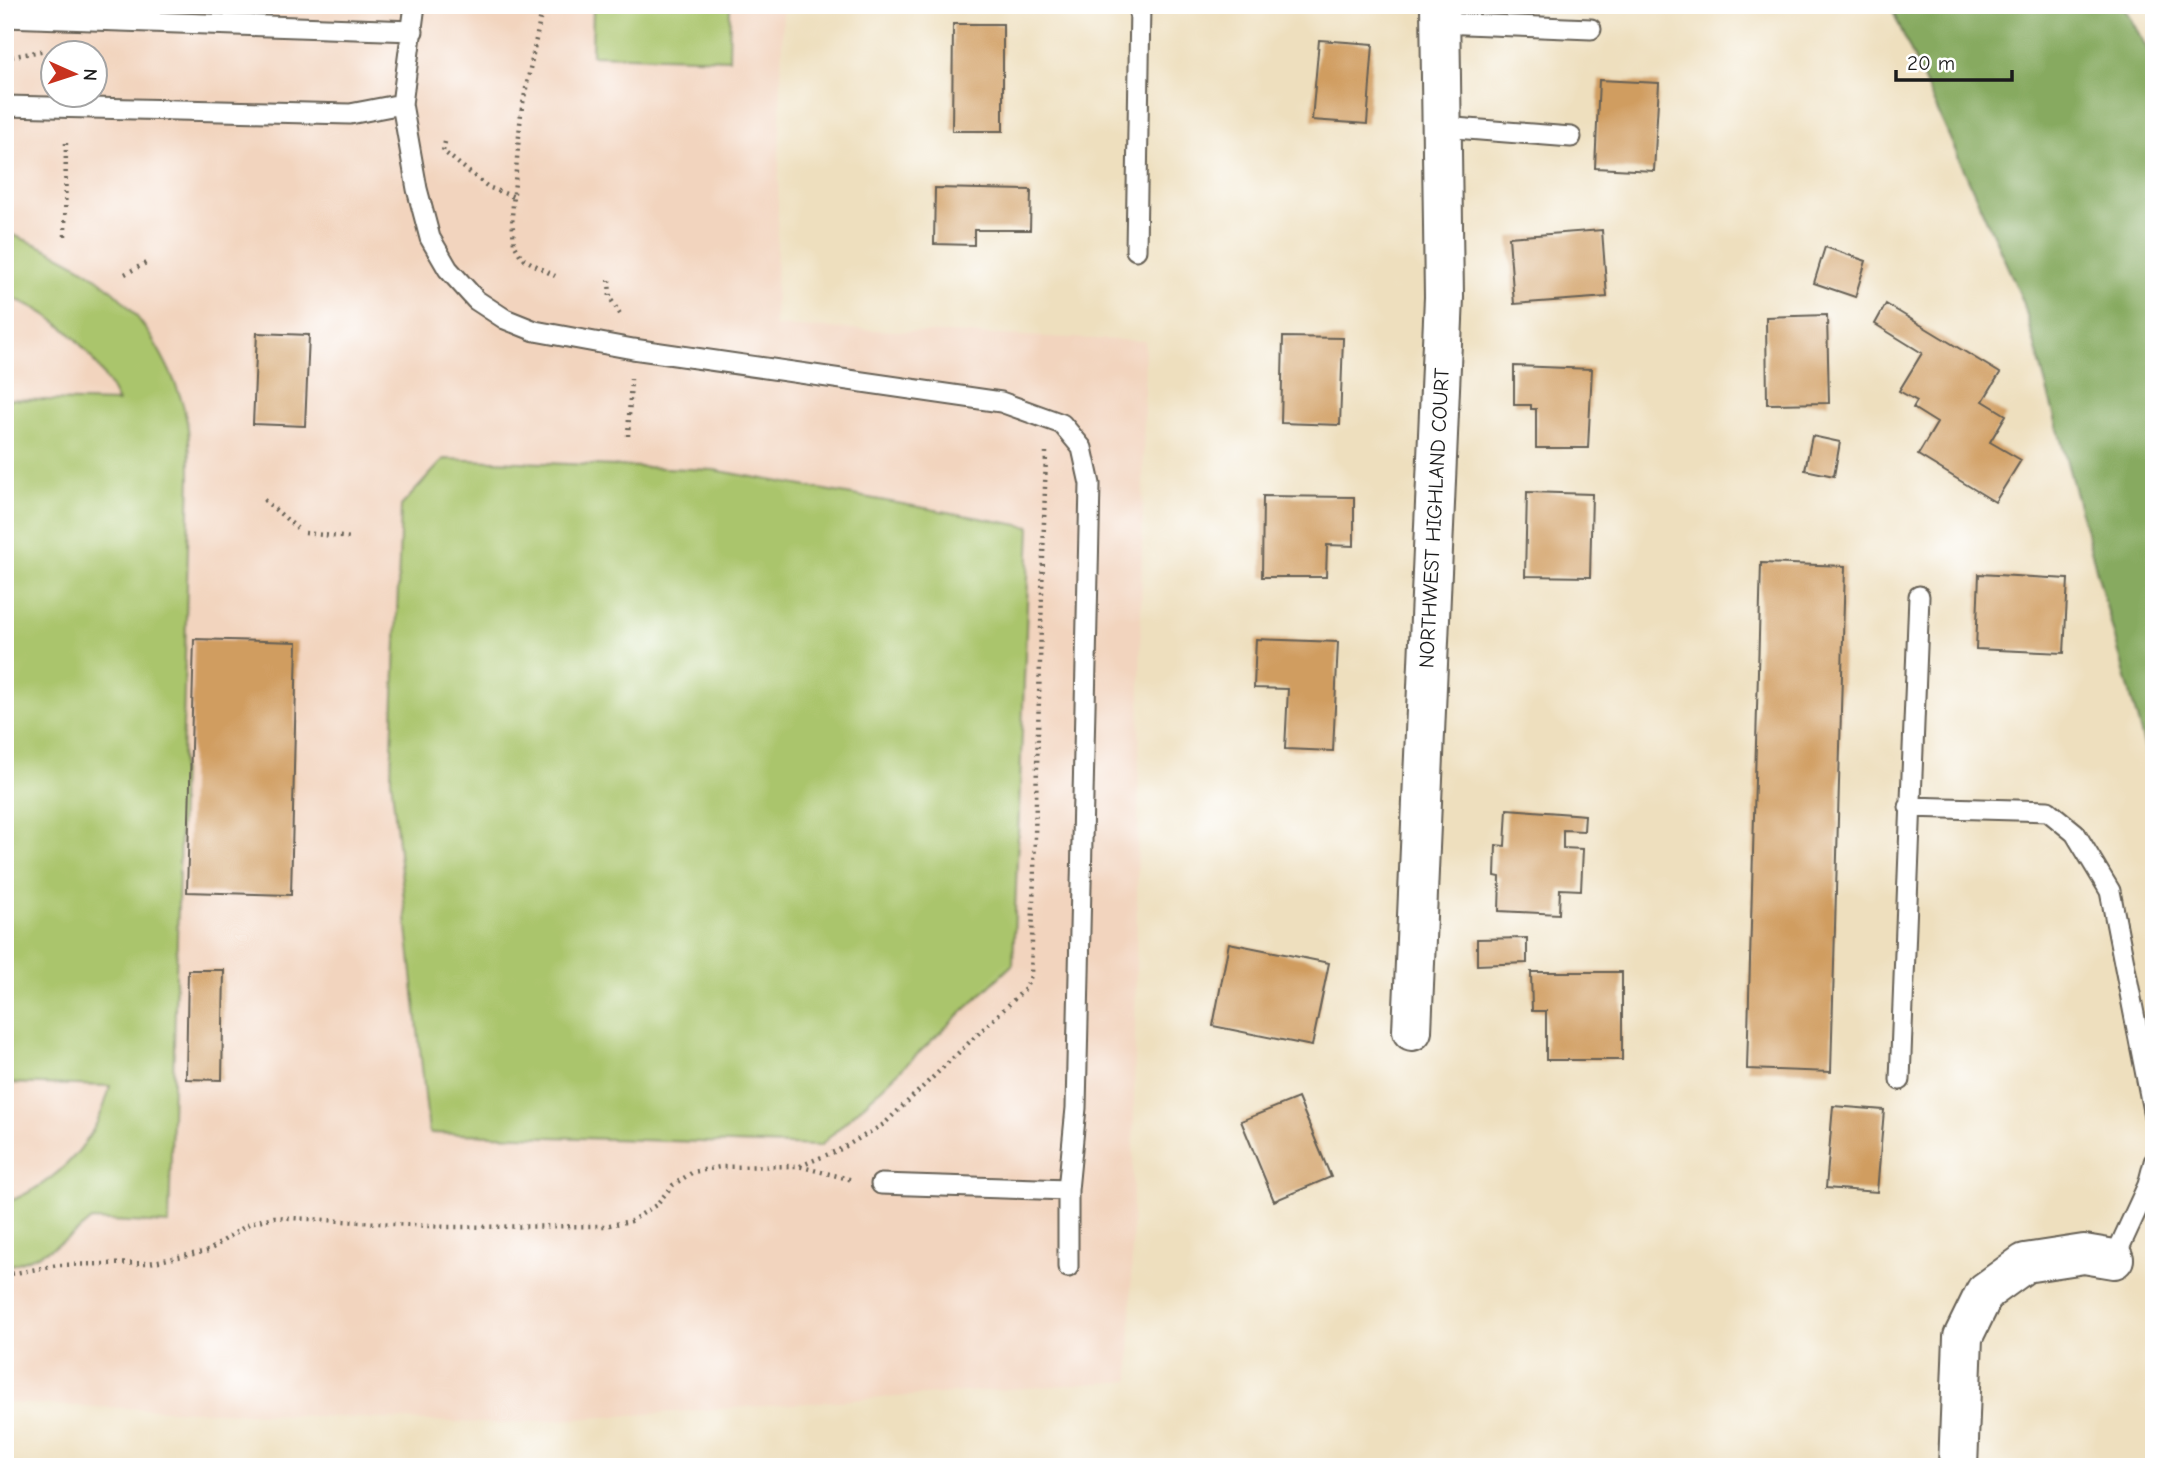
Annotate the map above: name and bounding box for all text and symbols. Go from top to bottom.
north arrow [38,38,108,108]
scale bar [1896,38,2012,82]
text: 20 m [1907,51,1955,75]
text: N [79,68,101,82]
street label: NORTHWEST HIGHLAND COURT [1414,367,1454,669]

